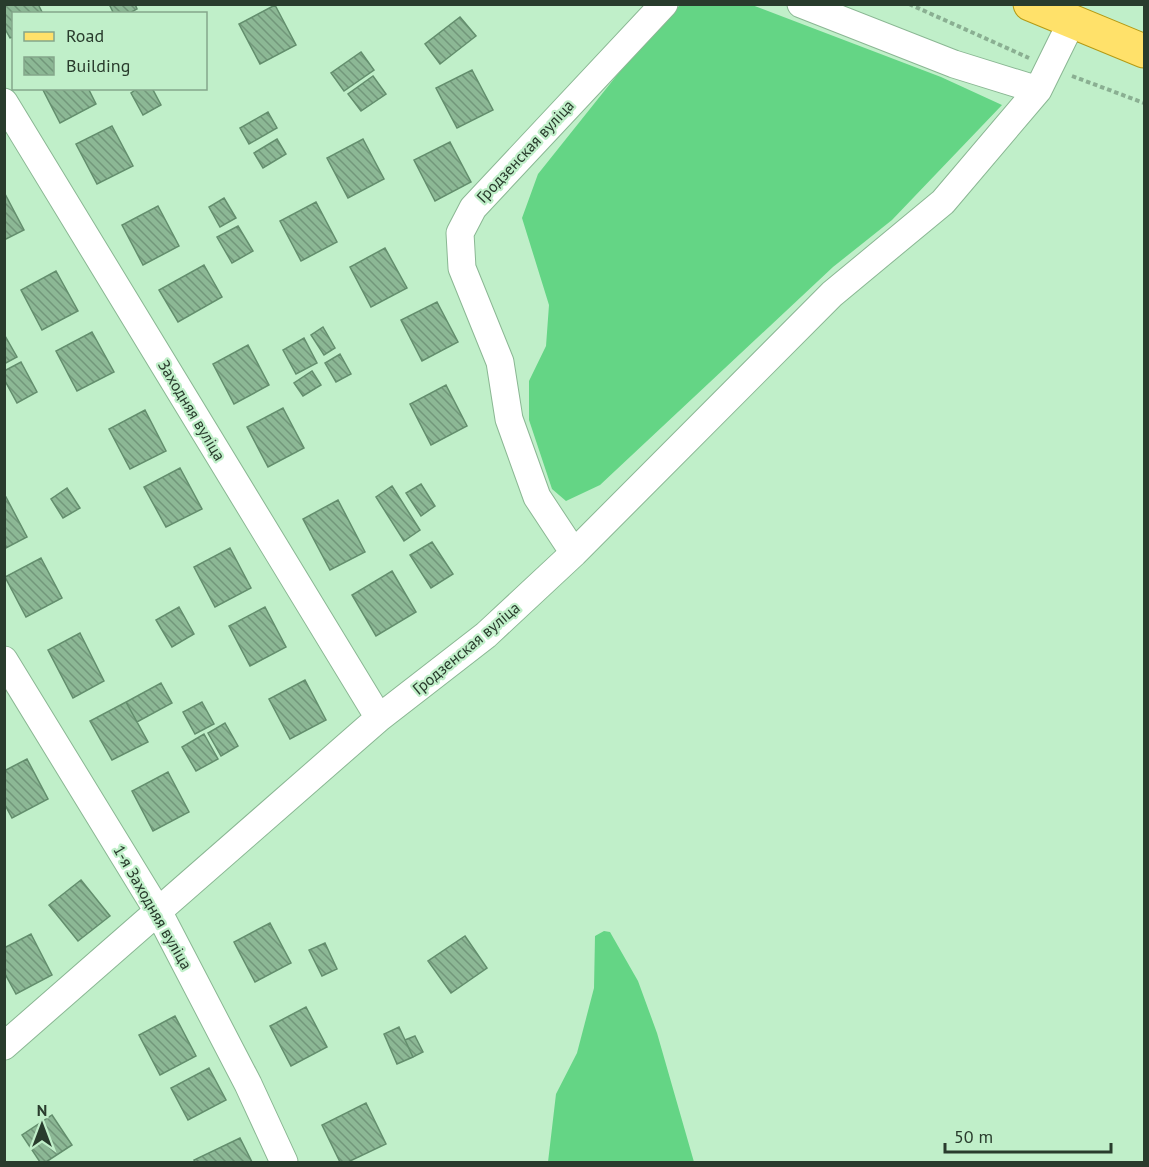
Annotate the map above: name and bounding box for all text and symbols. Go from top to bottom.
legend [12,12,207,90]
text: Road [66,24,104,47]
text: Building [66,54,130,77]
street label: Гродзенская вуліца [472,95,578,207]
street label: Заходняя вуліца [154,356,230,464]
street label: Гродзенская вуліца [408,597,524,699]
street label: 1-я Заходняя вуліца [109,841,197,973]
north arrow [12,1095,72,1155]
text: N [37,1100,47,1120]
scale bar [945,1116,1112,1154]
text: 50 m [954,1125,993,1148]

